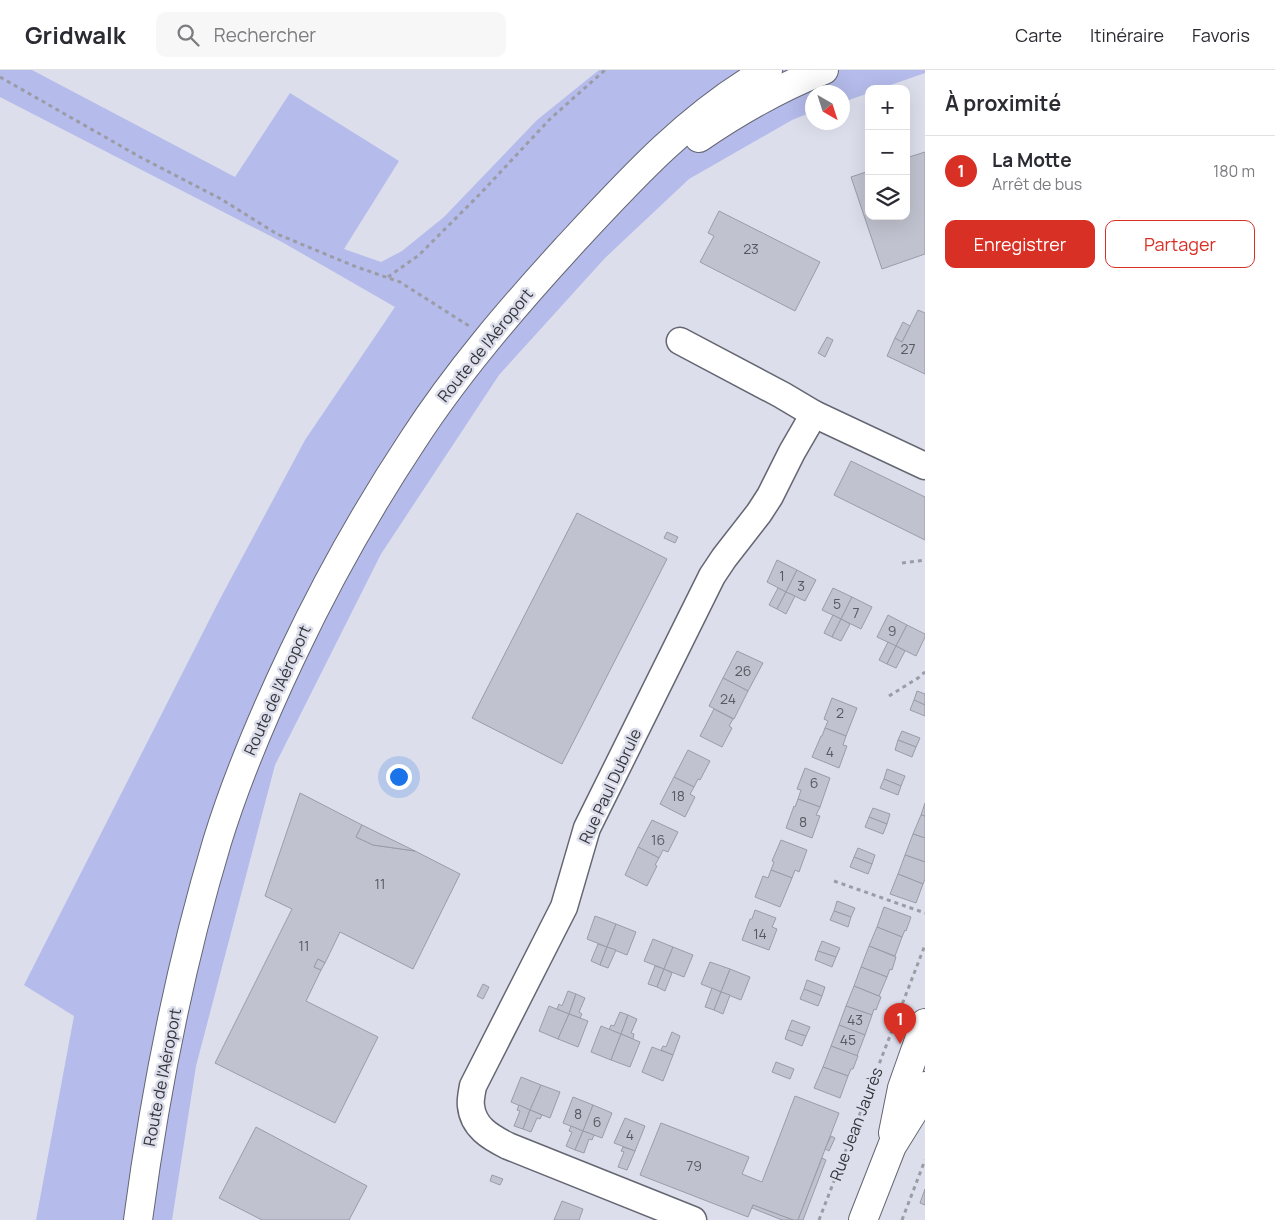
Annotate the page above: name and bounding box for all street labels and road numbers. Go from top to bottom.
street label: Route de l'Aéroport [432,284,538,406]
street label: Route de l'Aéroport [238,622,316,758]
street label: Rue Paul Dubrule [574,725,646,847]
street label: Route de l'Aéroport [138,1006,186,1148]
street label: Rue Jean Jaurès [824,1064,888,1184]

